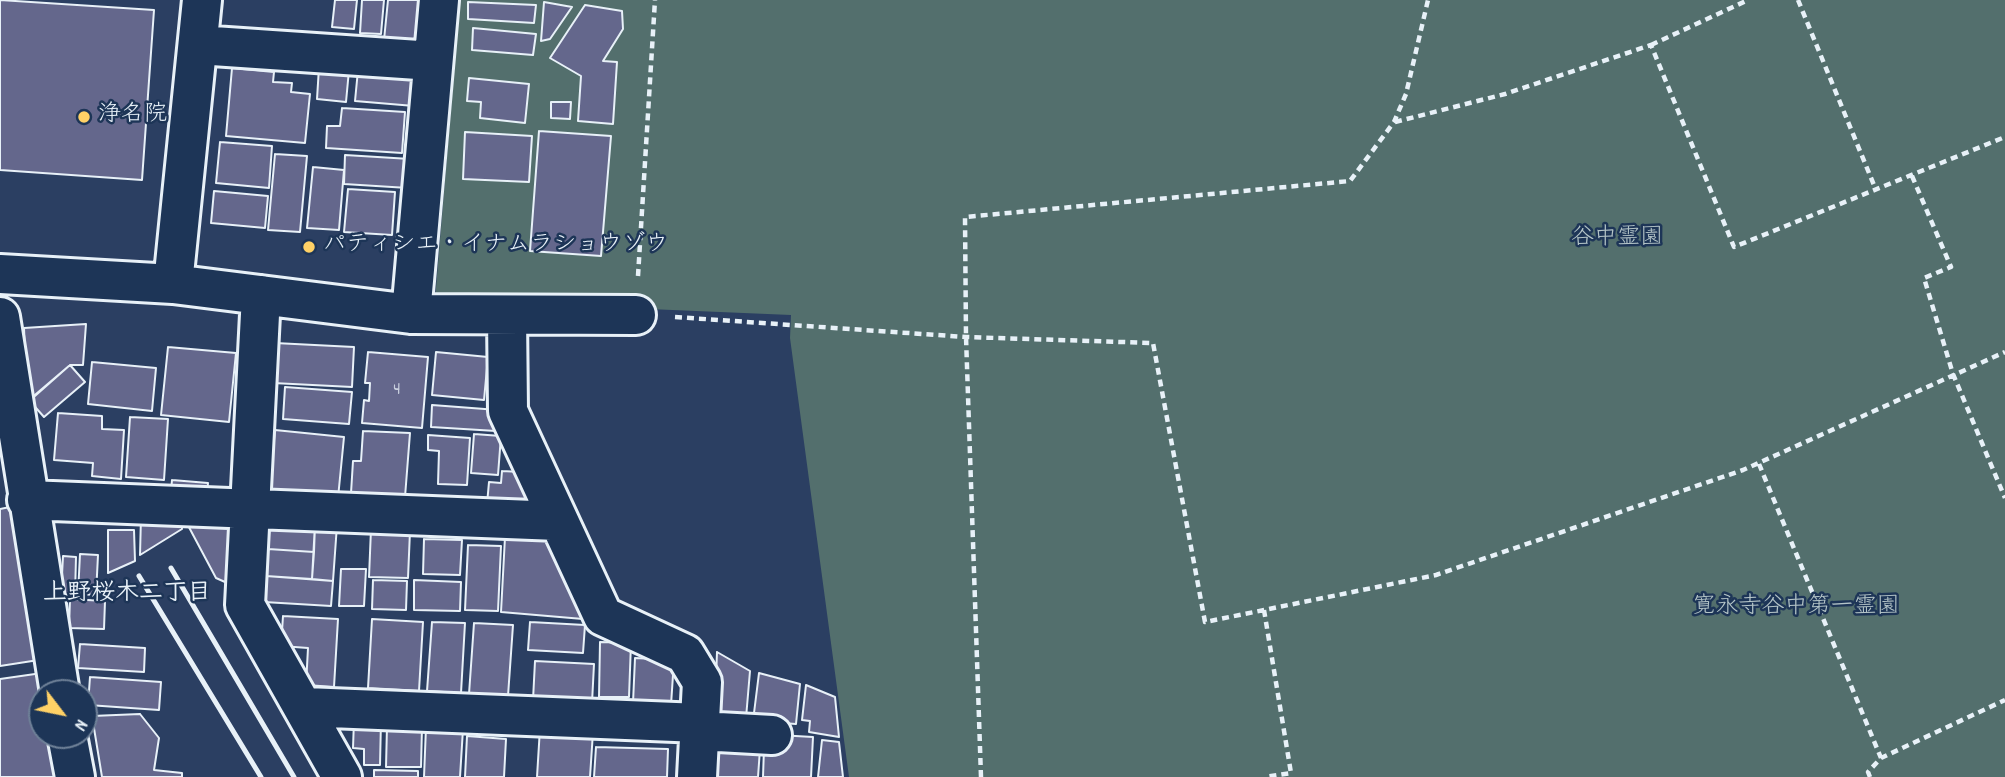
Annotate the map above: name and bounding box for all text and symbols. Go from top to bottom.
place label: 浄名院 [98,103,167,131]
marker: 浄名院 [76,109,92,125]
park label: 谷中霊園 [1571,226,1663,254]
place label: パティシエ・イナムラショウゾウ [323,233,668,261]
marker: パティシエ・イナムラショウゾウ [301,239,317,255]
house number: 4 [393,380,401,402]
district label: 上野桜木二丁目 [43,582,211,610]
park label: 寛永寺谷中第一霊園 [1693,595,1899,623]
north arrow [28,679,98,749]
text: N [66,713,93,735]

